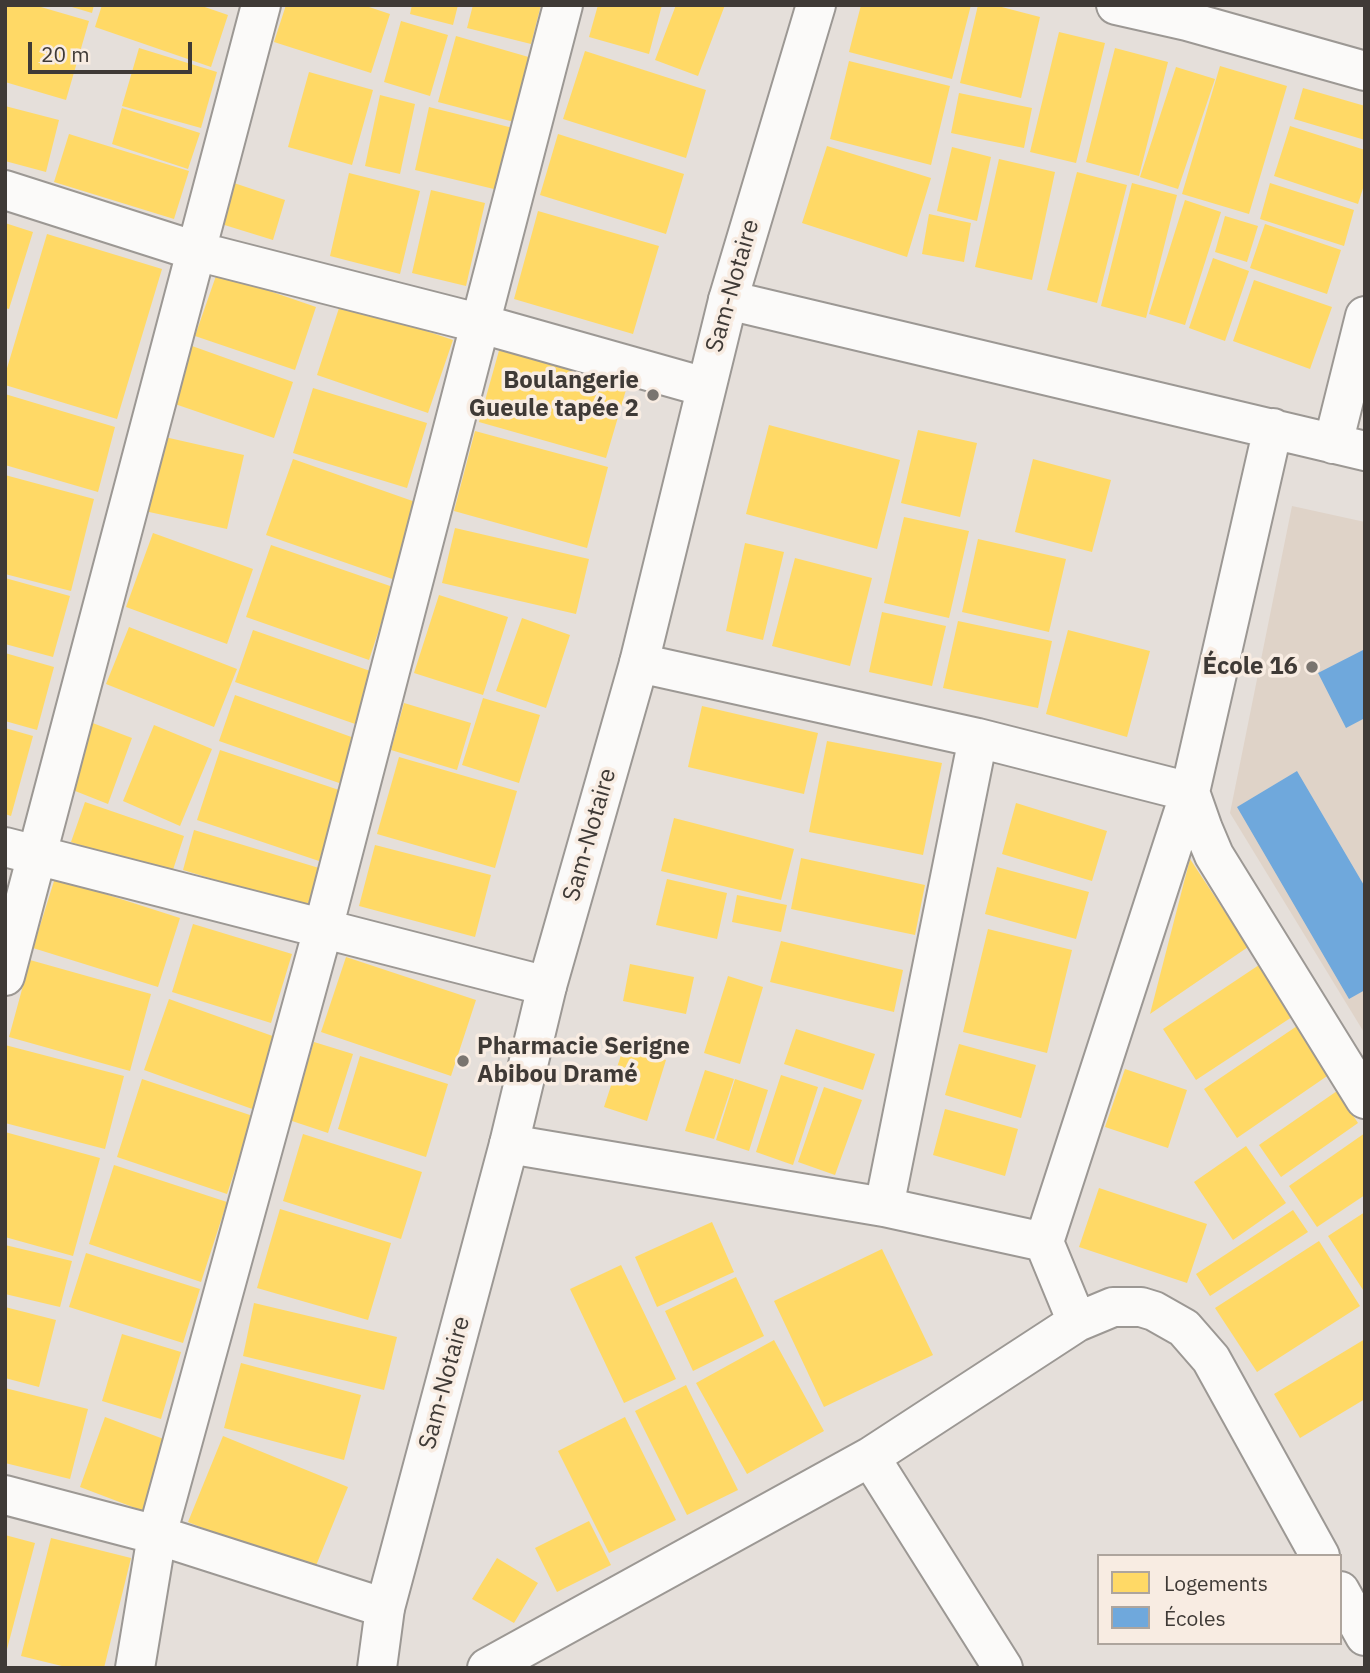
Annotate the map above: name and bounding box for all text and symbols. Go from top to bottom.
scale bar [32,28,196,72]
text: 20 m [41,40,90,68]
street label: Sam-Notaire [700,216,766,356]
place label: Boulangerie Gueule tapée 2 [469,367,639,423]
marker: Boulangerie Gueule tapée 2 [645,387,661,403]
place label: École 16 [1203,653,1298,681]
marker: École 16 [1304,659,1320,675]
street label: Sam-Notaire [557,765,623,905]
place label: Pharmacie Serigne Abibou Dramé [477,1033,690,1089]
marker: Pharmacie Serigne Abibou Dramé [455,1053,471,1069]
street label: Sam-Notaire [413,1313,477,1453]
legend [1097,1554,1342,1645]
text: Logements [1164,1569,1268,1597]
text: Écoles [1164,1604,1226,1632]

